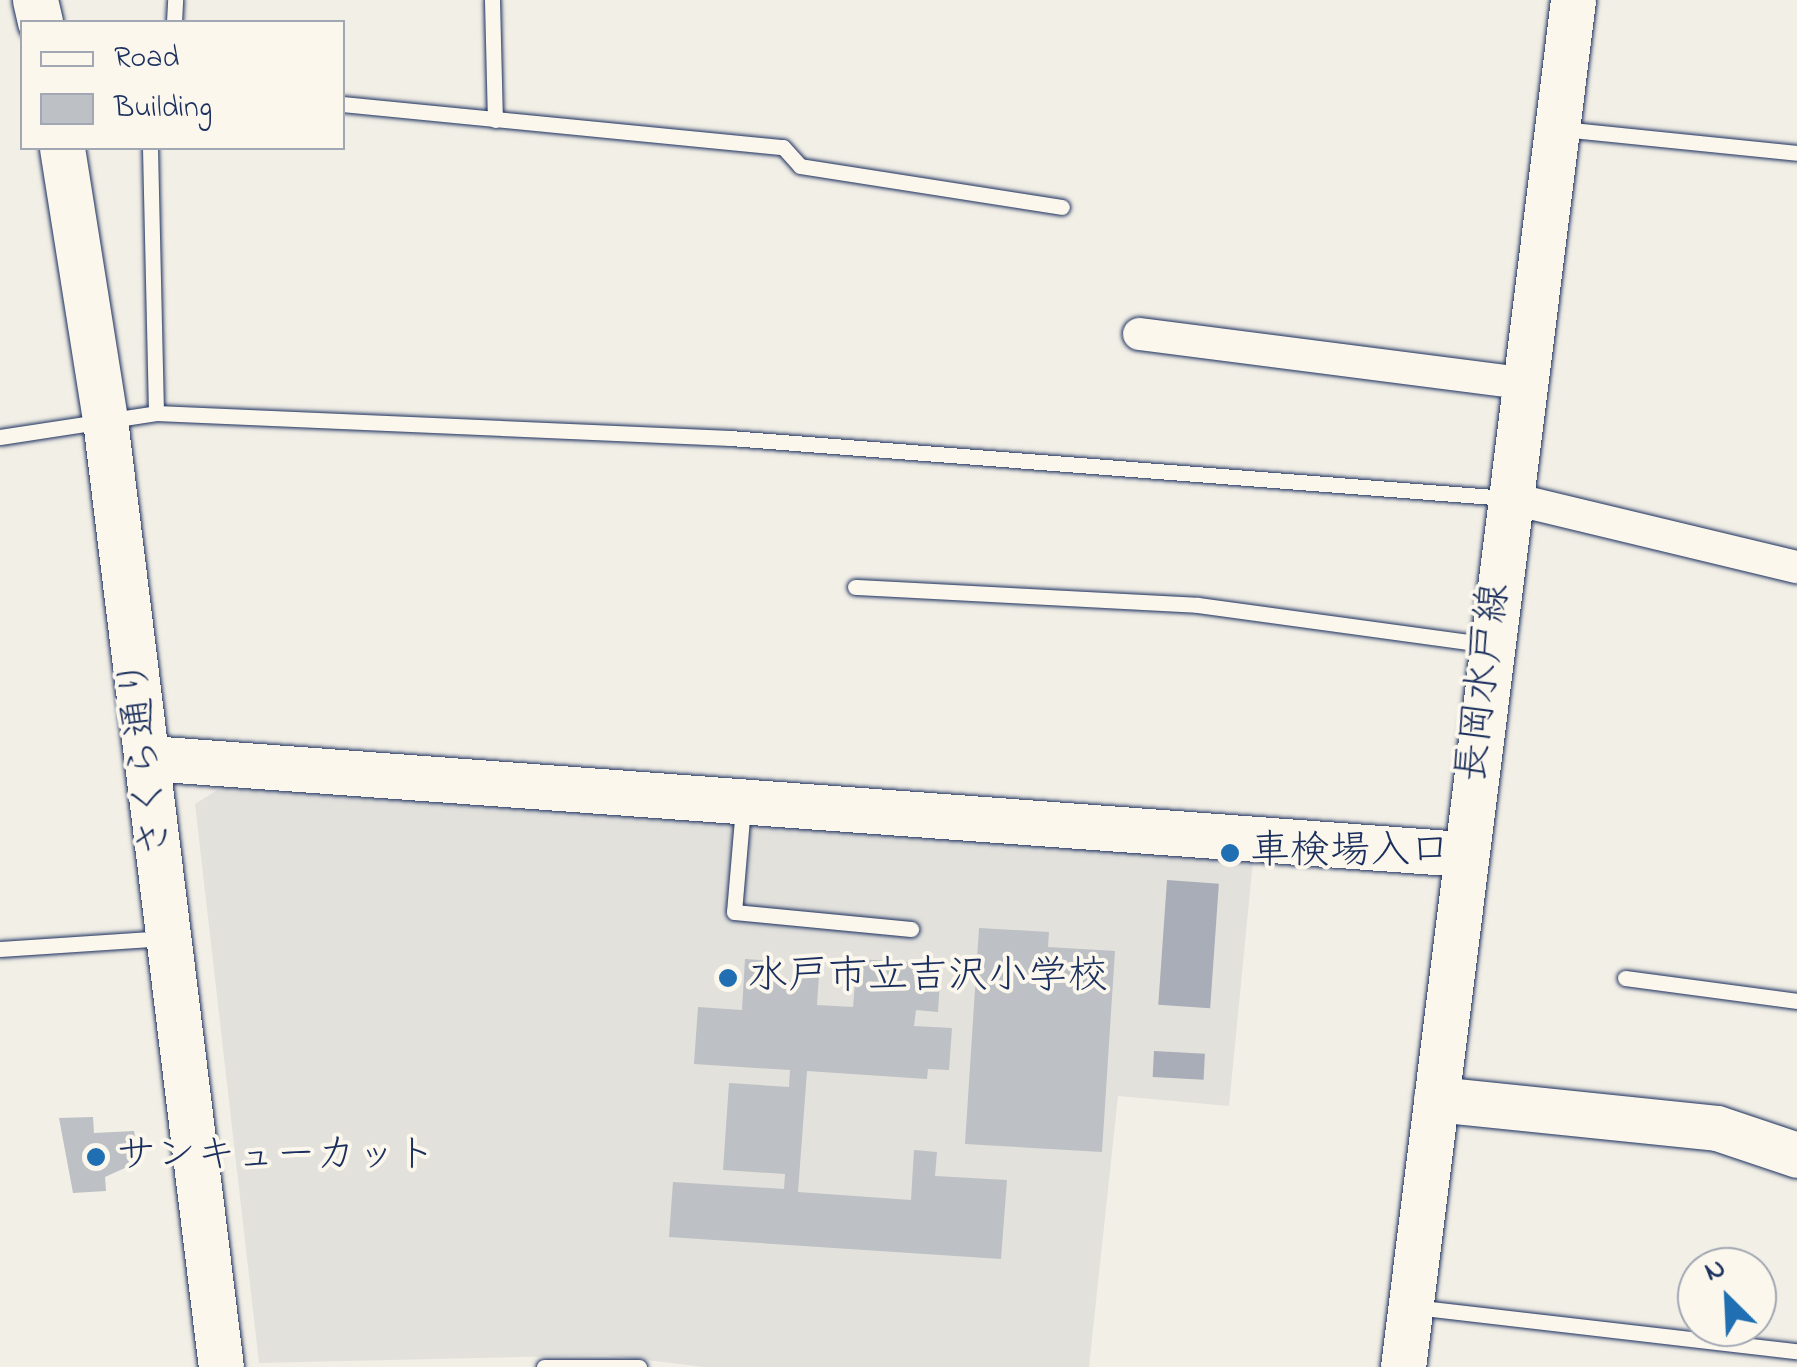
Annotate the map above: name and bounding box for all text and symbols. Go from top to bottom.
legend [20,20,345,150]
text: Road [114,37,179,81]
text: Building [114,87,212,131]
street label: 長岡水戸線 [1449,581,1521,785]
street label: さくら通り [111,655,183,859]
place label: 車検場入口 [1250,829,1450,877]
marker: 車検場入口 [1219,842,1241,864]
place label: 水戸市立吉沢小学校 [748,954,1108,1002]
marker: 水戸市立吉沢小学校 [717,967,739,989]
place label: サンキューカット [116,1133,436,1181]
marker: サンキューカット [85,1146,107,1168]
north arrow [1677,1247,1777,1347]
text: N [1698,1248,1732,1294]

